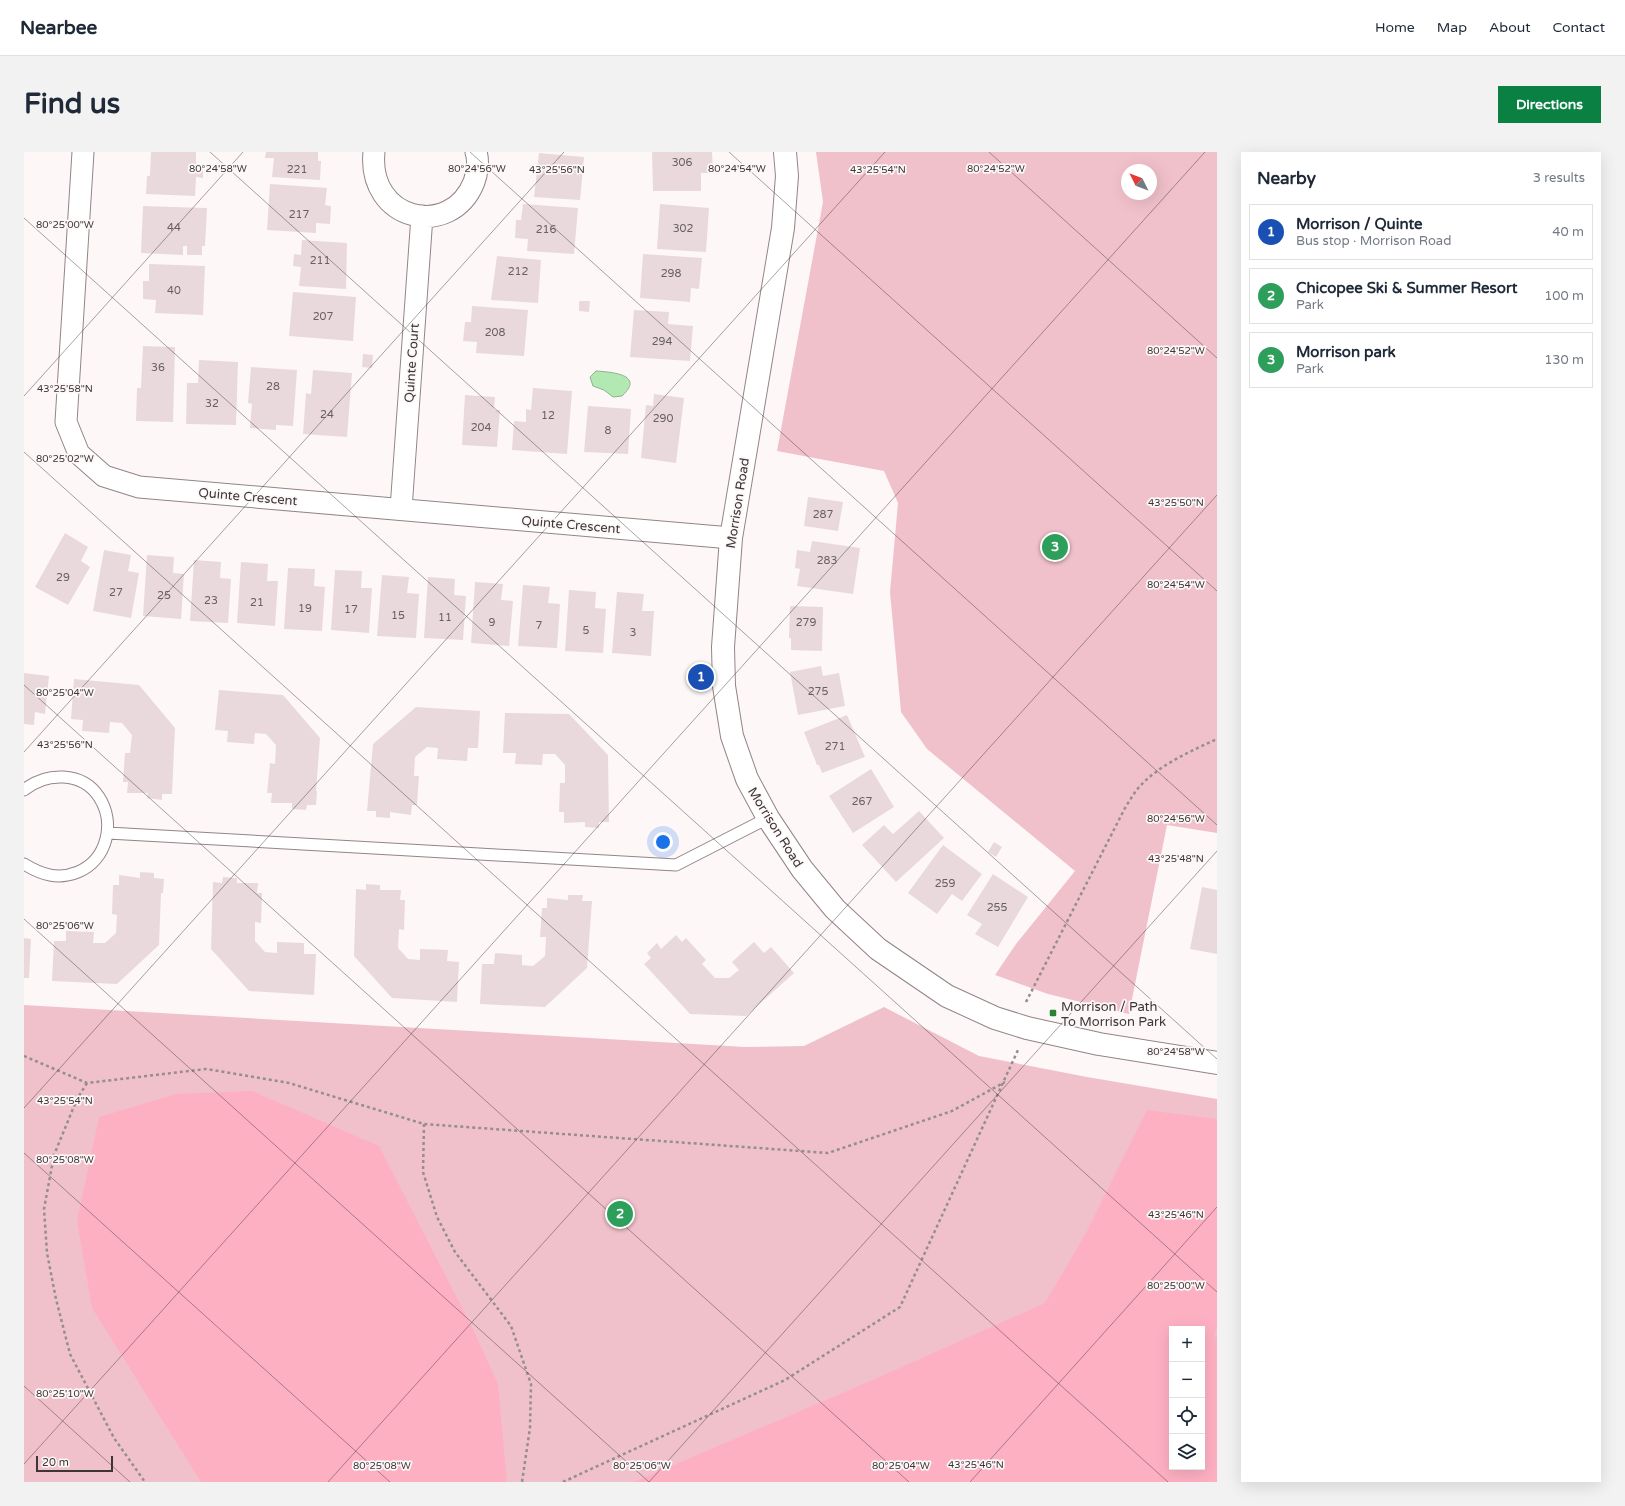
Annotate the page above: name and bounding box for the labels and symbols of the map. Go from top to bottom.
house number: 306 [672,156,692,169]
text: 80°24'58"W [189,163,247,175]
house number: 221 [287,163,307,176]
text: 80°24'56"W [448,163,506,175]
text: 80°24'54"W [708,163,766,175]
text: 80°24'52"W [967,163,1025,175]
text: 43°25'56"N [529,164,585,176]
text: 43°25'54"N [850,164,906,176]
north arrow [1121,164,1157,200]
house number: 217 [289,208,309,221]
text: 80°25'00"W [36,219,94,231]
house number: 44 [167,221,181,234]
house number: 302 [673,222,693,235]
house number: 216 [536,223,556,236]
house number: 211 [310,254,330,267]
house number: 212 [508,265,528,278]
house number: 298 [661,267,681,280]
house number: 40 [167,284,181,297]
house number: 207 [313,310,333,323]
street label: Quinte Court [401,323,423,403]
house number: 208 [485,326,505,339]
house number: 294 [652,335,672,348]
text: 80°24'52"W [1147,345,1205,357]
house number: 36 [151,361,165,374]
house number: 28 [266,380,280,393]
text: 43°25'58"N [37,383,93,395]
house number: 32 [205,397,219,410]
house number: 24 [320,408,334,421]
house number: 12 [541,409,555,422]
house number: 290 [653,412,673,425]
house number: 204 [471,421,491,434]
house number: 8 [605,424,612,437]
text: 80°25'02"W [36,453,94,465]
street label: Morrison Road [723,457,753,550]
street label: Quinte Crescent [198,485,298,509]
text: 43°25'50"N [1148,497,1204,509]
house number: 287 [813,508,833,521]
street label: Quinte Crescent [521,513,621,537]
pin: 3 [1042,532,1068,562]
house number: 283 [817,554,837,567]
house number: 29 [56,571,70,584]
text: 80°24'54"W [1147,579,1205,591]
house number: 27 [109,586,123,599]
house number: 25 [157,589,171,602]
house number: 23 [204,594,218,607]
house number: 21 [250,596,264,609]
house number: 19 [298,602,312,615]
house number: 17 [344,603,358,616]
house number: 15 [391,609,405,622]
house number: 11 [438,611,452,624]
house number: 9 [489,616,496,629]
house number: 279 [796,616,816,629]
house number: 7 [536,619,543,632]
house number: 5 [583,624,590,637]
house number: 3 [630,626,637,639]
pin: 1 [688,662,714,692]
house number: 275 [808,685,828,698]
text: 80°25'04"W [36,687,94,699]
text: 43°25'56"N [37,739,93,751]
house number: 271 [825,740,845,753]
street label: Morrison Road [744,784,806,871]
house number: 267 [852,795,872,808]
text: 80°24'56"W [1147,813,1205,825]
your location [653,832,673,852]
text: 43°25'48"N [1148,853,1204,865]
house number: 259 [935,877,955,890]
house number: 255 [987,901,1007,914]
text: 80°25'06"W [36,920,94,932]
place label: Morrison / Path To Morrison Park [1061,999,1166,1030]
marker: Morrison / Path To Morrison Park [1048,1008,1058,1018]
text: 80°24'58"W [1147,1046,1205,1058]
text: 43°25'54"N [37,1095,93,1107]
text: 80°25'08"W [36,1154,94,1166]
pin: 2 [607,1199,633,1229]
text: 43°25'46"N [1148,1209,1204,1221]
text: 80°25'00"W [1147,1280,1205,1292]
text: 80°25'10"W [36,1388,94,1400]
scale bar [36,1454,113,1473]
text: 43°25'46"N [948,1459,1004,1471]
text: 80°25'08"W [353,1460,411,1472]
text: 80°25'06"W [613,1460,671,1472]
text: 80°25'04"W [872,1460,930,1472]

